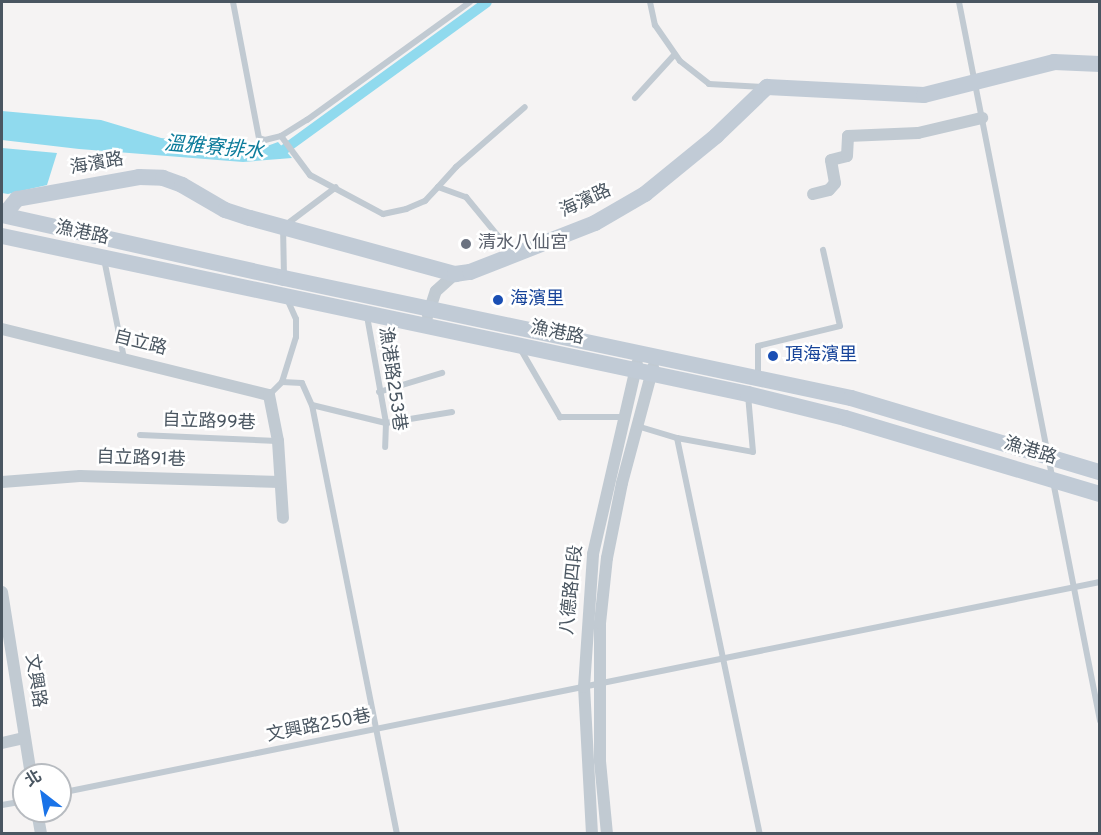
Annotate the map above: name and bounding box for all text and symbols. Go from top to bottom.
water label: 溫雅寮排水 [163,133,265,165]
street label: 海濱路 [69,150,125,180]
street label: 海濱路 [557,181,615,223]
street label: 漁港路 [53,218,111,250]
place label: 清水八仙宮 [478,233,568,255]
marker: 清水八仙宮 [459,237,473,251]
place label: 海濱里 [510,289,564,311]
marker: 海濱里 [491,293,505,307]
street label: 漁港路 [528,318,586,350]
street label: 漁港路253巷 [373,325,409,433]
street label: 自立路 [111,327,169,361]
place label: 頂海濱里 [785,345,857,367]
marker: 頂海濱里 [766,349,780,363]
street label: 自立路99巷 [162,411,256,435]
street label: 漁港路 [1001,434,1059,470]
street label: 自立路91巷 [96,448,186,472]
street label: 八德路四段 [558,544,588,636]
street label: 文興路 [19,653,49,709]
street label: 文興路250巷 [265,706,373,748]
north arrow [12,763,72,823]
text: 北 [22,767,46,792]

